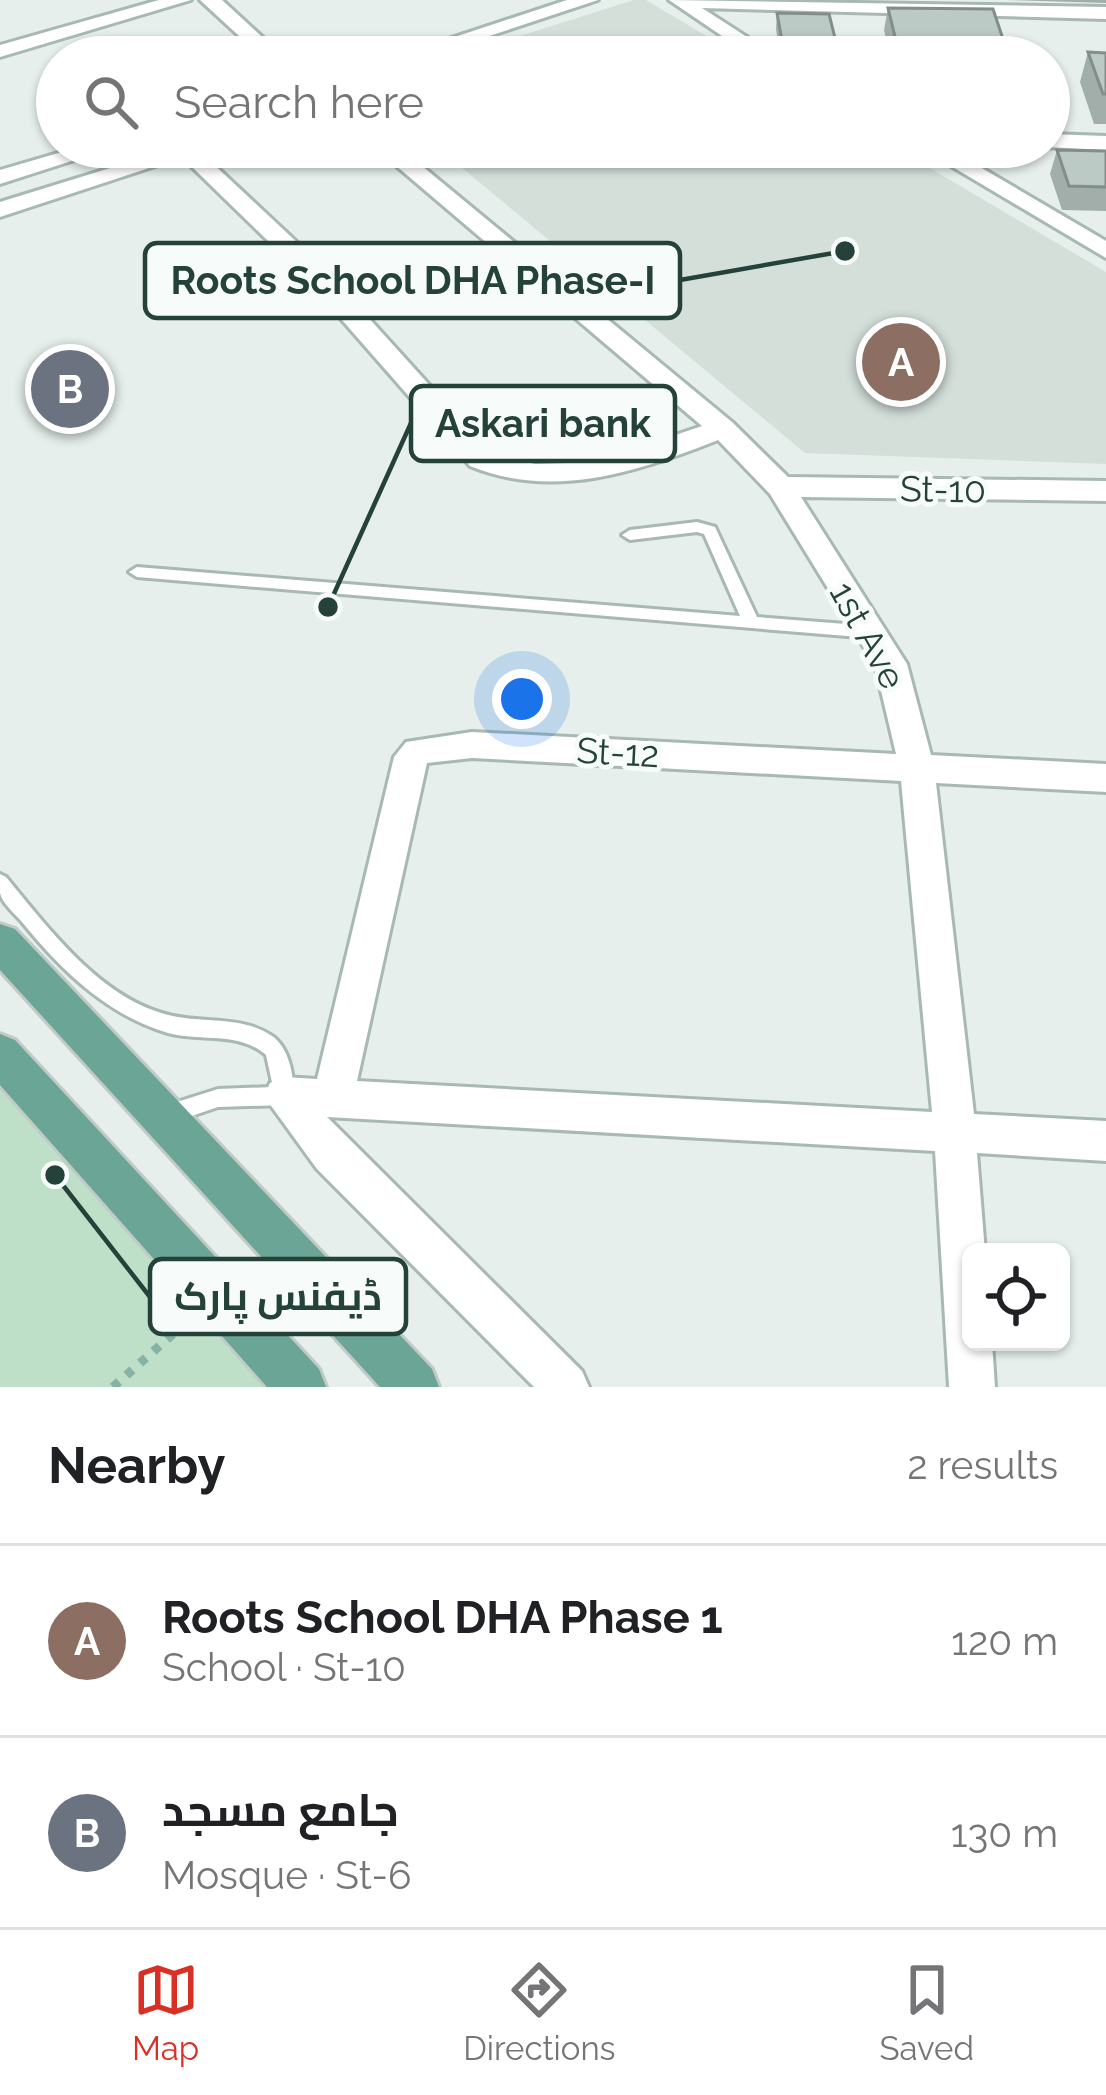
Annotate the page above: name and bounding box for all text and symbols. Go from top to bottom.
search box [36,36,1070,168]
icon: search [78,69,144,135]
text: Search here [174,76,424,129]
callout: Roots School DHA Phase-I [145,243,680,318]
text: Roots School DHA Phase-I [171,257,655,303]
pin: A [862,317,940,407]
pin: B [31,344,109,434]
callout: Askari bank [411,386,675,461]
text: Askari bank [435,400,651,446]
street label: St-10 [900,467,986,511]
street label: 1st Ave [822,574,914,696]
your location [492,669,552,729]
street label: St-12 [576,729,660,775]
map controls [962,1243,1070,1351]
button: locate [962,1243,1070,1351]
callout: ڈیفنس پارک [150,1259,406,1334]
text: ڈیفنس پارک [174,1273,382,1324]
text: Nearby [48,1435,225,1495]
text: 2 results [907,1442,1058,1488]
text: Roots School DHA Phase 1 [162,1591,723,1644]
text: A [74,1618,100,1664]
text: 120 m [951,1618,1058,1664]
text: School · St-10 [162,1644,406,1690]
text: جامع مسجد [162,1784,399,1837]
text: B [74,1810,100,1856]
text: 130 m [951,1810,1058,1856]
text: Mosque · St-6 [162,1852,412,1898]
tab: Map [132,1957,199,2068]
tab: Directions [463,1957,616,2068]
tab: Saved [880,1957,974,2068]

